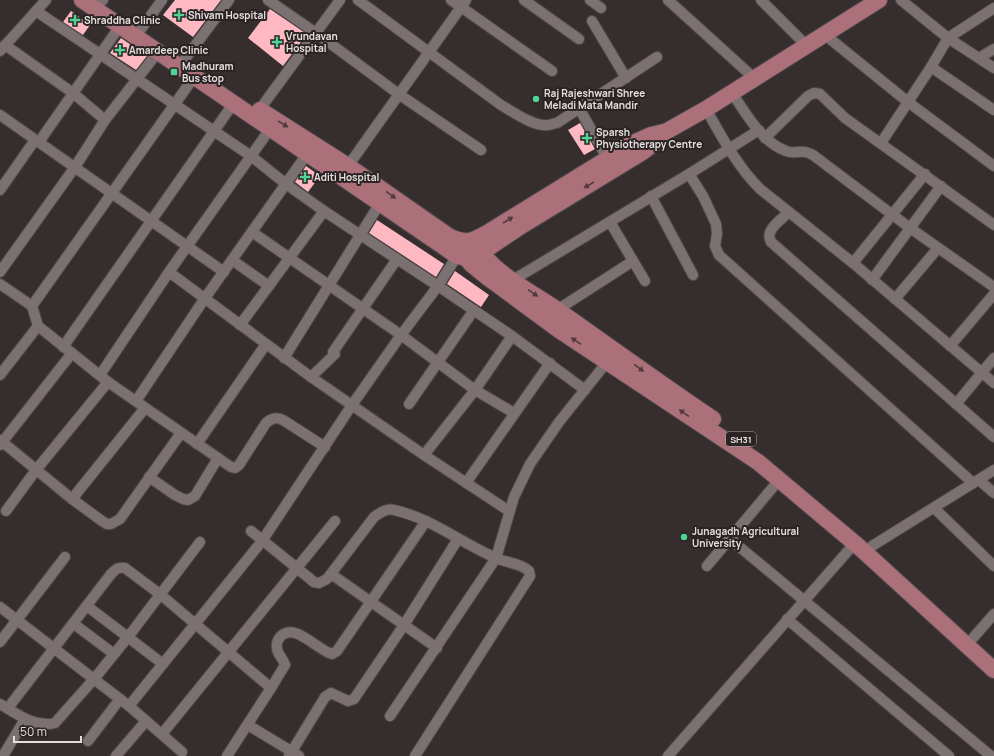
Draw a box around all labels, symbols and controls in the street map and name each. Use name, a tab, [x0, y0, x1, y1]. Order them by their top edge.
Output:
place label: Shivam Hospital	[188, 8, 266, 22]
marker: Shivam Hospital	[173, 9, 185, 21]
place label: Shraddha Clinic	[84, 13, 161, 27]
marker: Shraddha Clinic	[69, 14, 81, 26]
place label: Vrundavan Hospital	[286, 29, 338, 55]
marker: Vrundavan Hospital	[271, 36, 283, 48]
place label: Amardeep Clinic	[129, 43, 209, 57]
marker: Amardeep Clinic	[114, 44, 126, 56]
place label: Madhuram Bus stop	[182, 59, 234, 85]
marker: Madhuram Bus stop	[169, 67, 179, 77]
place label: Raj Rajeshwari Shree Meladi Mata Mandir	[544, 86, 645, 112]
marker: Raj Rajeshwari Shree Meladi Mata Mandir	[531, 94, 541, 104]
one-way arrow	[277, 120, 289, 127]
place label: Sparsh Physiotherapy Centre	[596, 125, 702, 151]
marker: Sparsh Physiotherapy Centre	[581, 132, 593, 144]
place label: Aditi Hospital	[314, 170, 379, 184]
marker: Aditi Hospital	[299, 171, 311, 183]
one-way arrow	[583, 181, 595, 188]
one-way arrow	[386, 191, 397, 199]
one-way arrow	[503, 216, 513, 224]
one-way arrow	[528, 289, 538, 297]
one-way arrow	[570, 338, 582, 345]
one-way arrow	[634, 364, 645, 372]
one-way arrow	[678, 410, 690, 417]
road number: SH31	[726, 432, 756, 446]
place label: Junagadh Agricultural University	[692, 524, 799, 550]
marker: Junagadh Agricultural University	[679, 532, 689, 542]
scale bar	[14, 718, 81, 744]
text: 50 m	[20, 723, 47, 740]

